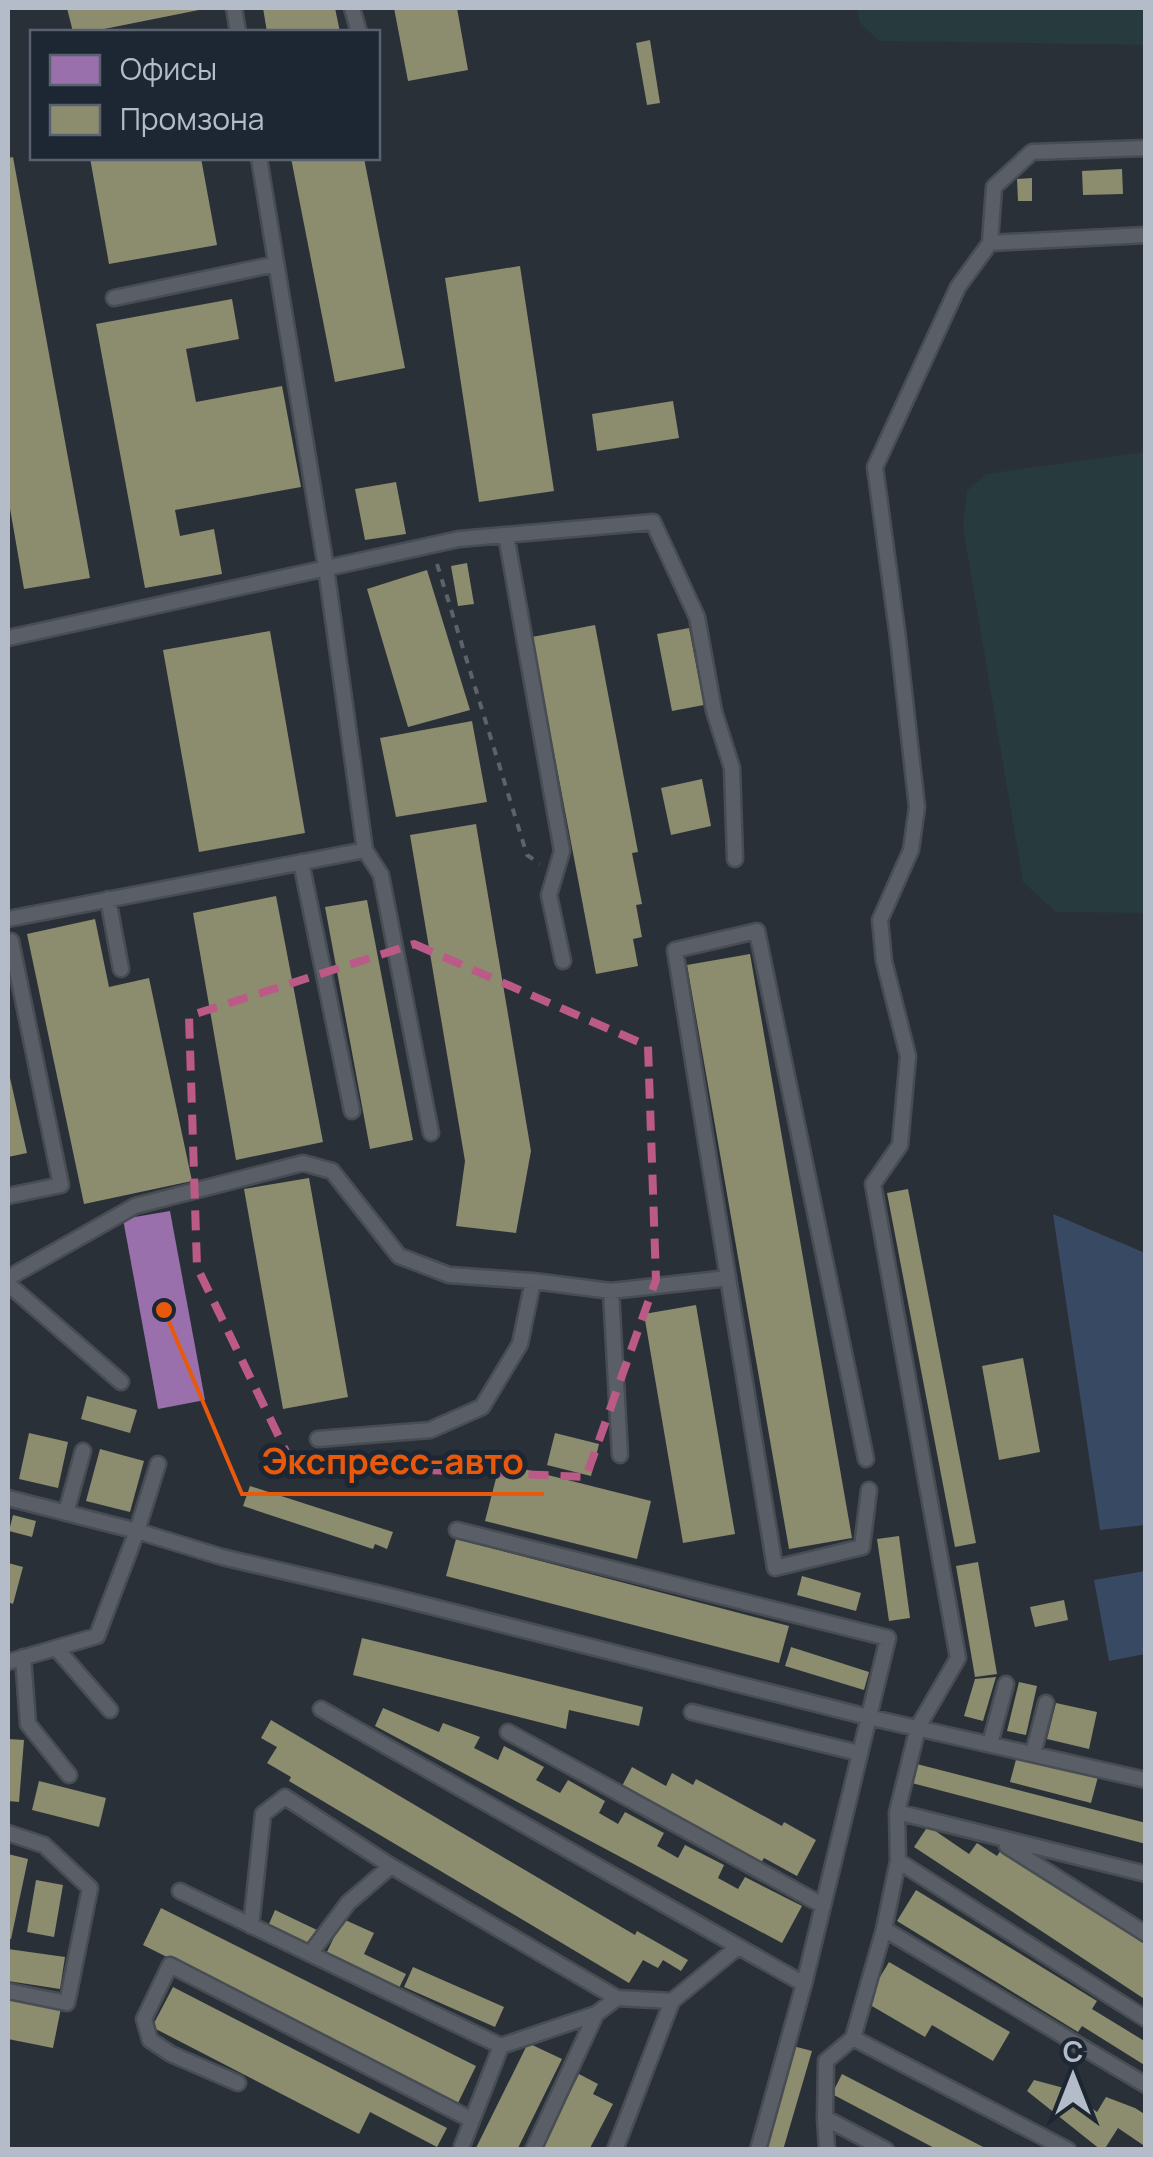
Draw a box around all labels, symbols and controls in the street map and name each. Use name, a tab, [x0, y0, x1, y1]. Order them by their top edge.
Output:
legend	[30, 30, 380, 160]
text: Офисы	[120, 48, 217, 89]
text: Промзона	[120, 98, 264, 139]
callout: Экспресс-авто	[242, 1429, 544, 1494]
text: Экспресс-авто	[262, 1437, 524, 1485]
north arrow	[1023, 2027, 1123, 2127]
text: С	[1063, 2032, 1083, 2070]

